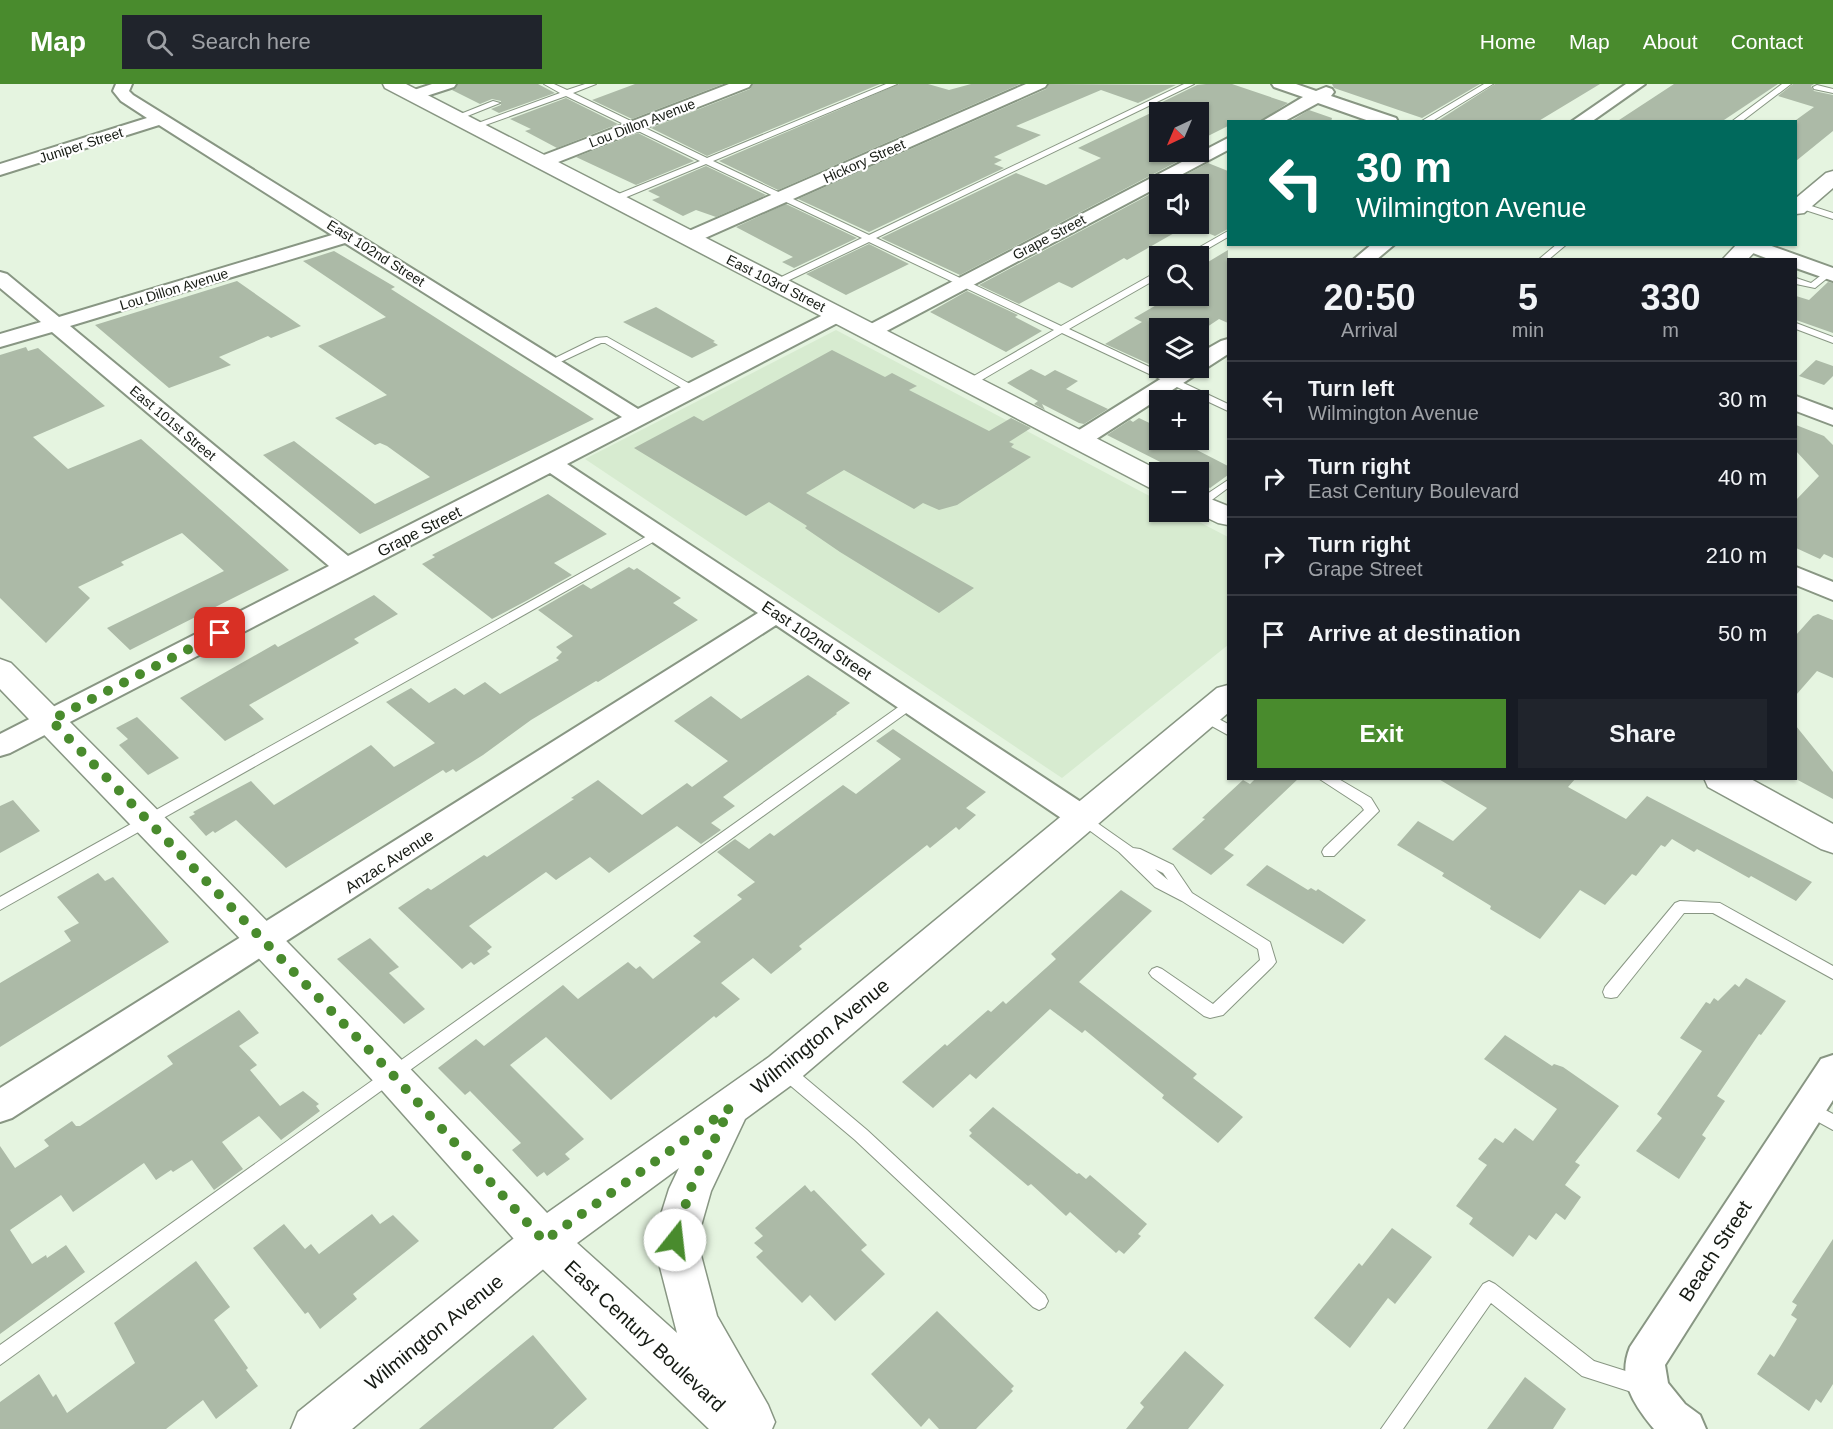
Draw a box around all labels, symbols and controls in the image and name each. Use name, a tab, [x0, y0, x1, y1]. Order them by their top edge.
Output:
search box	[122, 15, 542, 69]
text: Map	[30, 26, 86, 57]
icon: search	[143, 26, 176, 59]
text: Search here	[191, 29, 311, 54]
text: Home	[1480, 30, 1536, 53]
text: Map	[1569, 30, 1610, 53]
text: About	[1643, 30, 1698, 53]
text: Contact	[1731, 30, 1803, 53]
street label: Lou Dillon Avenue	[587, 95, 698, 151]
north arrow	[1149, 102, 1209, 162]
map controls	[1149, 102, 1209, 522]
street label: Juniper Street	[37, 124, 125, 166]
street label: Hickory Street	[821, 136, 908, 186]
icon: left	[1257, 144, 1335, 222]
text: 30 m	[1356, 144, 1452, 191]
button: sound	[1149, 174, 1209, 234]
text: Wilmington Avenue	[1356, 193, 1587, 223]
street label: Grape Street	[1010, 211, 1088, 263]
street label: East 102nd Street	[324, 217, 428, 290]
button: search	[1149, 246, 1209, 306]
street label: East 103rd Street	[724, 251, 828, 315]
street label: Lou Dillon Avenue	[118, 265, 230, 313]
text: 20:50	[1323, 277, 1415, 318]
text: 5	[1518, 277, 1538, 318]
text: 330	[1640, 277, 1701, 318]
button: layers	[1149, 318, 1209, 378]
text: Arrival	[1341, 319, 1398, 341]
text: min	[1512, 319, 1544, 341]
text: m	[1662, 319, 1679, 341]
text: Turn left	[1308, 376, 1394, 401]
street label: East 101st Street	[127, 382, 219, 464]
icon: left	[1257, 384, 1290, 417]
text: 30 m	[1718, 387, 1767, 412]
button: +	[1149, 390, 1209, 450]
text: Wilmington Avenue	[1308, 402, 1479, 424]
text: Turn right	[1308, 454, 1410, 479]
button: −	[1149, 462, 1209, 522]
icon: right	[1257, 462, 1290, 495]
text: 40 m	[1718, 465, 1767, 490]
text: East Century Boulevard	[1308, 480, 1519, 502]
street label: Grape Street	[375, 503, 464, 560]
text: Turn right	[1308, 532, 1410, 557]
icon: right	[1257, 540, 1290, 573]
text: 210 m	[1706, 543, 1767, 568]
text: Grape Street	[1308, 558, 1423, 580]
street label: East 102nd Street	[759, 598, 875, 684]
pin	[194, 607, 245, 658]
icon: arrive	[203, 616, 236, 649]
icon: arrive	[1257, 618, 1290, 651]
text: Arrive at destination	[1308, 621, 1521, 646]
text: 50 m	[1718, 621, 1767, 646]
button: Exit	[1257, 699, 1506, 768]
button: Share	[1518, 699, 1767, 768]
street label: Anzac Avenue	[342, 826, 437, 896]
street label: Wilmington Avenue	[747, 974, 893, 1098]
street label: Beach Street	[1674, 1196, 1756, 1305]
position arrow	[643, 1208, 707, 1272]
street label: East Century Boulevard	[560, 1256, 730, 1416]
street label: Wilmington Avenue	[361, 1270, 507, 1394]

